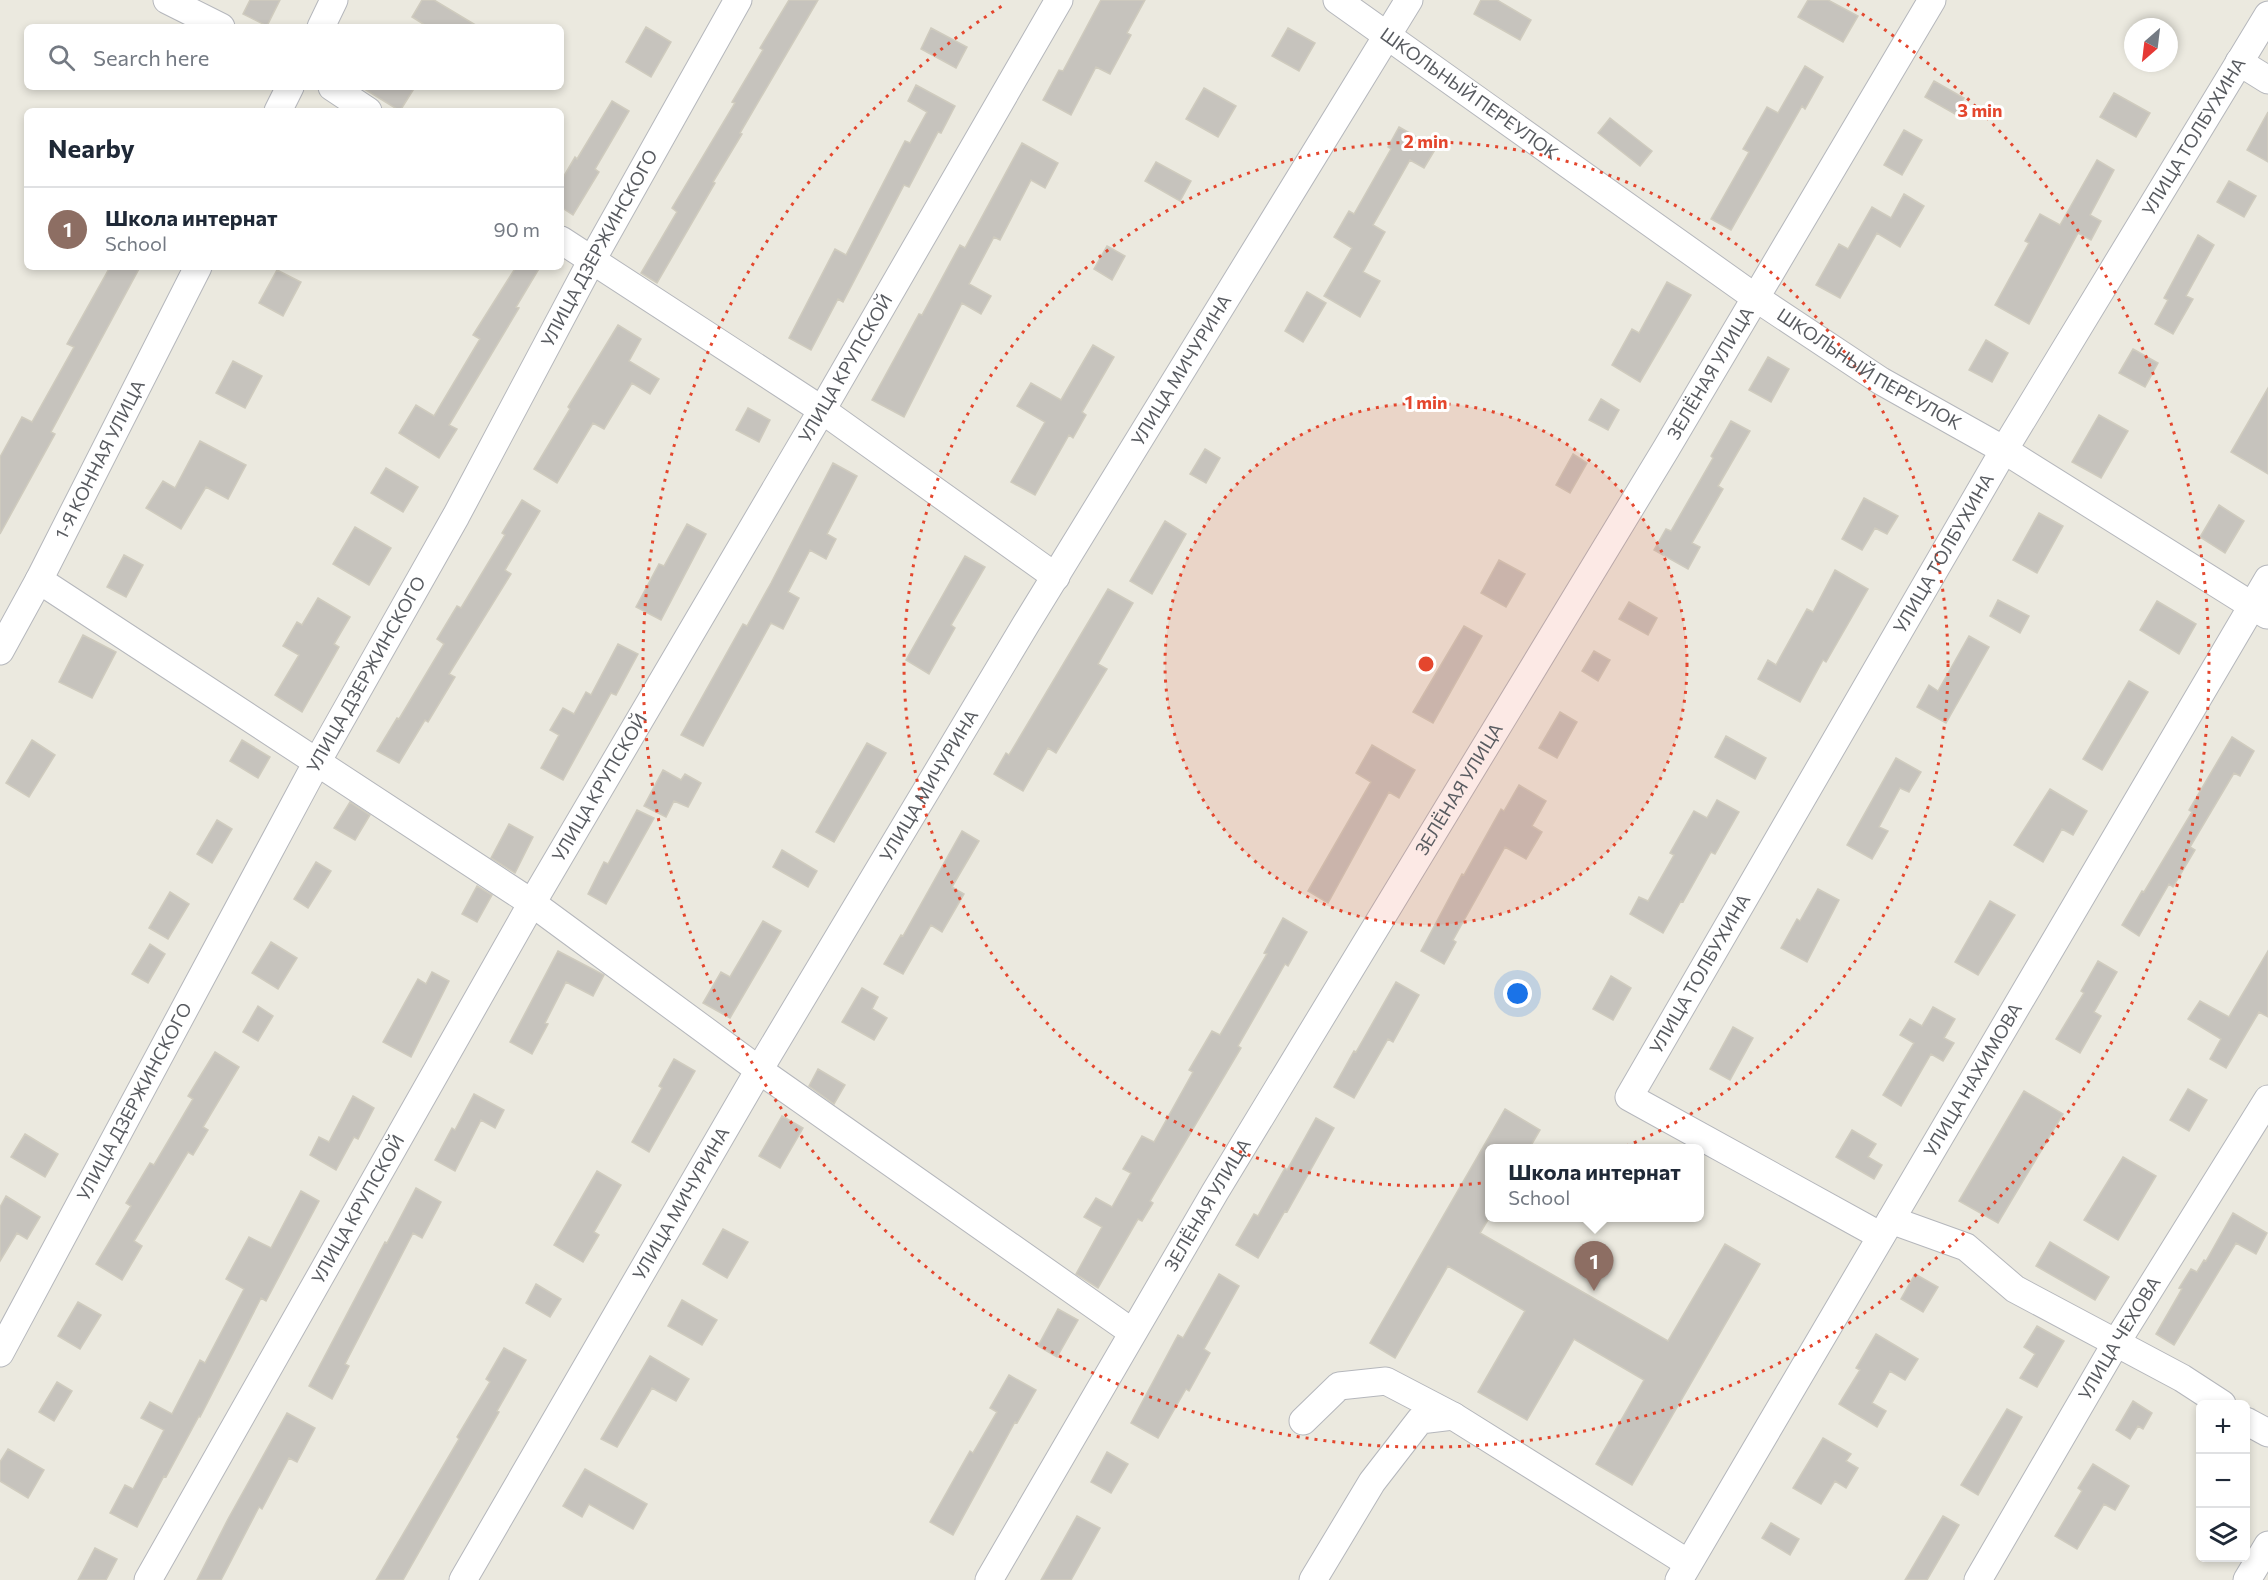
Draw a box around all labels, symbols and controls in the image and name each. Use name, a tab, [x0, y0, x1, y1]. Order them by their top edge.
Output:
north arrow	[2124, 18, 2178, 72]
street label: ШКОЛЬНЫЙ ПЕРЕУЛОК	[1376, 22, 1563, 164]
search box	[24, 24, 564, 90]
icon: search	[45, 41, 78, 74]
text: Search here	[93, 44, 209, 71]
street label: УЛИЦА ТОЛБУХИНА	[2137, 53, 2250, 219]
text: 3 min	[1957, 99, 2003, 121]
text: 2 min	[1404, 130, 1448, 152]
text: Nearby	[48, 132, 135, 163]
street label: УЛИЦА ДЗЕРЖИНСКОГО	[536, 145, 662, 350]
text: Школа интернат	[105, 204, 278, 231]
text: 1	[63, 217, 72, 241]
text: 90 m	[494, 217, 540, 241]
text: School	[105, 231, 167, 255]
street label: УЛИЦА КРУПСКОЙ	[793, 290, 897, 446]
street label: УЛИЦА МИЧУРИНА	[1126, 290, 1235, 449]
street label: ЗЕЛЁНАЯ УЛИЦА	[1662, 303, 1758, 443]
street label: ШКОЛЬНЫЙ ПЕРЕУЛОК	[1773, 303, 1966, 434]
street label: 1-Я КОННАЯ УЛИЦА	[50, 376, 149, 543]
text: 1 min	[1405, 391, 1447, 413]
street label: УЛИЦА ТОЛБУХИНА	[1888, 469, 1998, 637]
street label: УЛИЦА ДЗЕРЖИНСКОГО	[301, 572, 430, 776]
centre of rings	[1416, 654, 1436, 674]
street label: УЛИЦА МИЧУРИНА	[874, 705, 982, 865]
street label: УЛИЦА КРУПСКОЙ	[547, 709, 651, 865]
street label: ЗЕЛЁНАЯ УЛИЦА	[1410, 719, 1507, 859]
street label: УЛИЦА ТОЛБУХИНА	[1645, 890, 1754, 1057]
your location	[1503, 979, 1532, 1008]
street label: УЛИЦА ДЗЕРЖИНСКОГО	[72, 998, 196, 1204]
street label: УЛИЦА НАХИМОВА	[1919, 999, 2026, 1160]
street label: УЛИЦА МИЧУРИНА	[627, 1123, 733, 1284]
street label: УЛИЦА КРУПСКОЙ	[306, 1130, 408, 1287]
street label: ЗЕЛЁНАЯ УЛИЦА	[1159, 1134, 1255, 1275]
popup	[1485, 1144, 1704, 1222]
text: Школа интернат	[1508, 1158, 1681, 1185]
text: School	[1508, 1185, 1570, 1209]
pin: 1	[1574, 1242, 1614, 1291]
street label: УЛИЦА ЧЕХОВА	[2073, 1272, 2165, 1404]
map controls	[2196, 1400, 2250, 1562]
button: +	[2196, 1400, 2250, 1454]
button: −	[2196, 1454, 2250, 1508]
button: layers	[2196, 1508, 2250, 1562]

